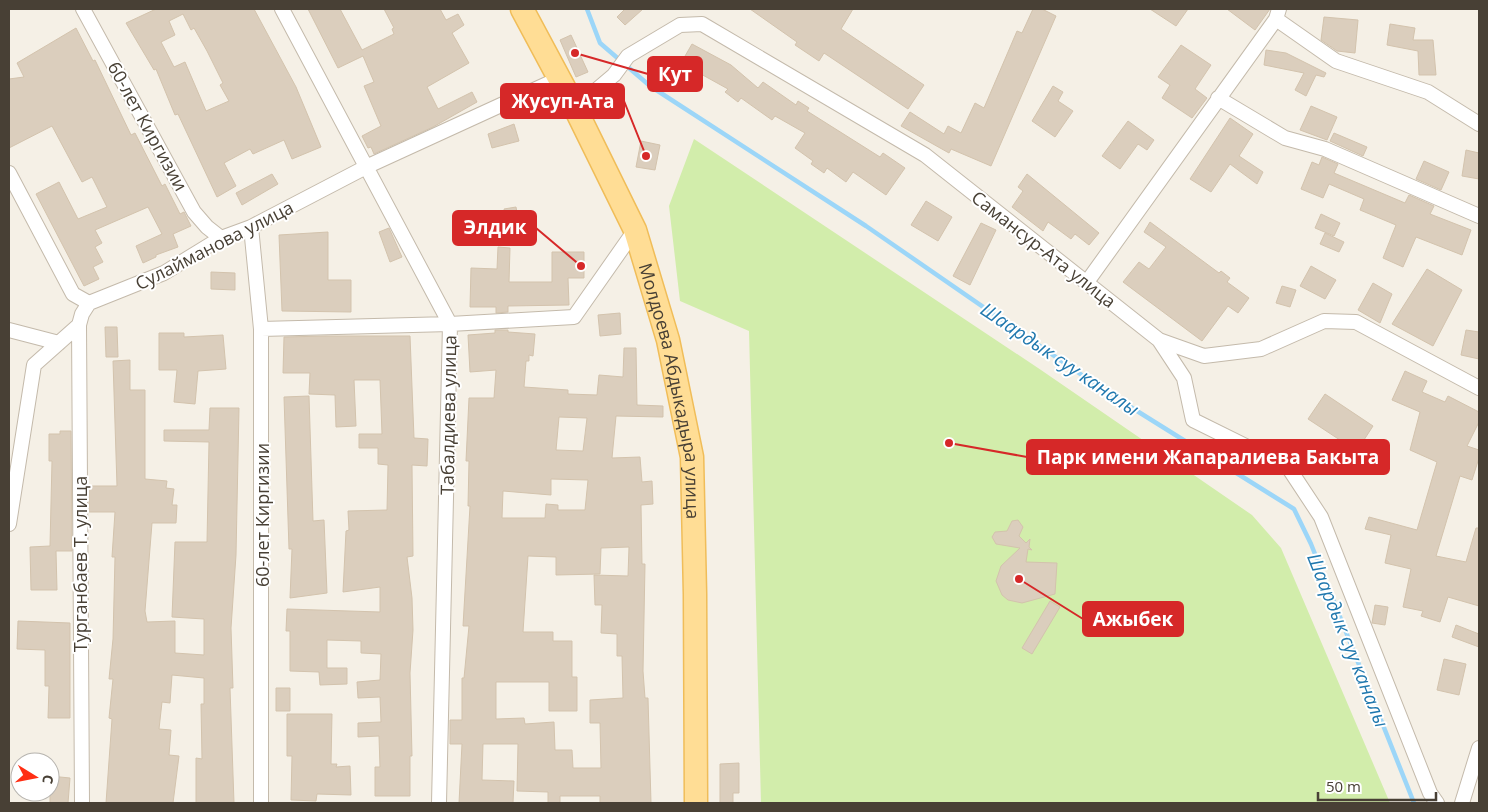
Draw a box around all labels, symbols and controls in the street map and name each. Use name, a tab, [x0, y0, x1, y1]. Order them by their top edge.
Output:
street label: 60-лет Киргизии	[103, 57, 193, 195]
callout: Кут	[648, 57, 702, 91]
text: Кут	[658, 61, 693, 87]
callout: Жусуп-Ата	[501, 84, 624, 118]
text: Жусуп-Ата	[512, 88, 614, 114]
street label: Самансур-Ата улица	[967, 185, 1121, 313]
street label: Сулайманова улица	[131, 195, 297, 295]
callout: Элдик	[453, 211, 536, 245]
text: Элдик	[464, 214, 527, 240]
street label: Молдоева Абдыкадыра улица	[634, 260, 705, 519]
water label: Шаардык суу каналы	[976, 296, 1145, 422]
street label: Табалдиева улица	[435, 335, 461, 495]
callout: Парк имени Жапаралиева Бакыта	[1027, 440, 1389, 474]
street label: 60-лет Киргизии	[250, 443, 274, 587]
text: Парк имени Жапаралиева Бакыта	[1037, 444, 1379, 470]
street label: Турганбаев Т. улица	[68, 476, 92, 652]
water label: Шаардык суу каналы	[1301, 549, 1395, 731]
callout: Ажыбек	[1083, 602, 1183, 636]
text: Ажыбек	[1093, 606, 1174, 632]
north arrow	[10, 752, 60, 802]
scale bar	[1318, 770, 1436, 802]
text: С	[38, 773, 58, 785]
text: 50 m	[1326, 776, 1361, 796]

